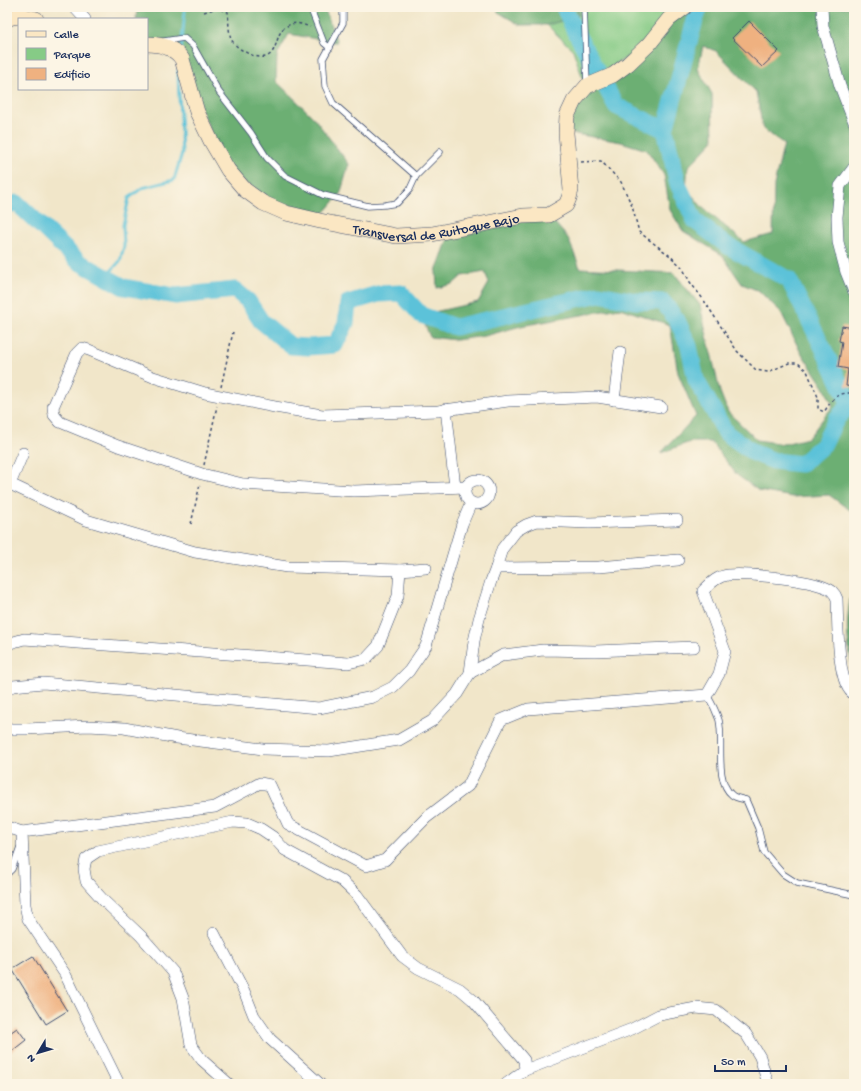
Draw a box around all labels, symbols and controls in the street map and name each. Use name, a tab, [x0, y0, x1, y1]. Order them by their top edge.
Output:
legend	[18, 18, 148, 90]
text: Calle	[54, 29, 79, 43]
text: Parque	[53, 49, 91, 63]
text: Edificio	[54, 69, 90, 83]
street label: Transversal de Ruitoque Bajo	[350, 211, 521, 247]
north arrow	[18, 1033, 58, 1073]
scale bar	[715, 1047, 786, 1073]
text: N	[25, 1051, 39, 1064]
text: 50 m	[721, 1056, 746, 1070]

